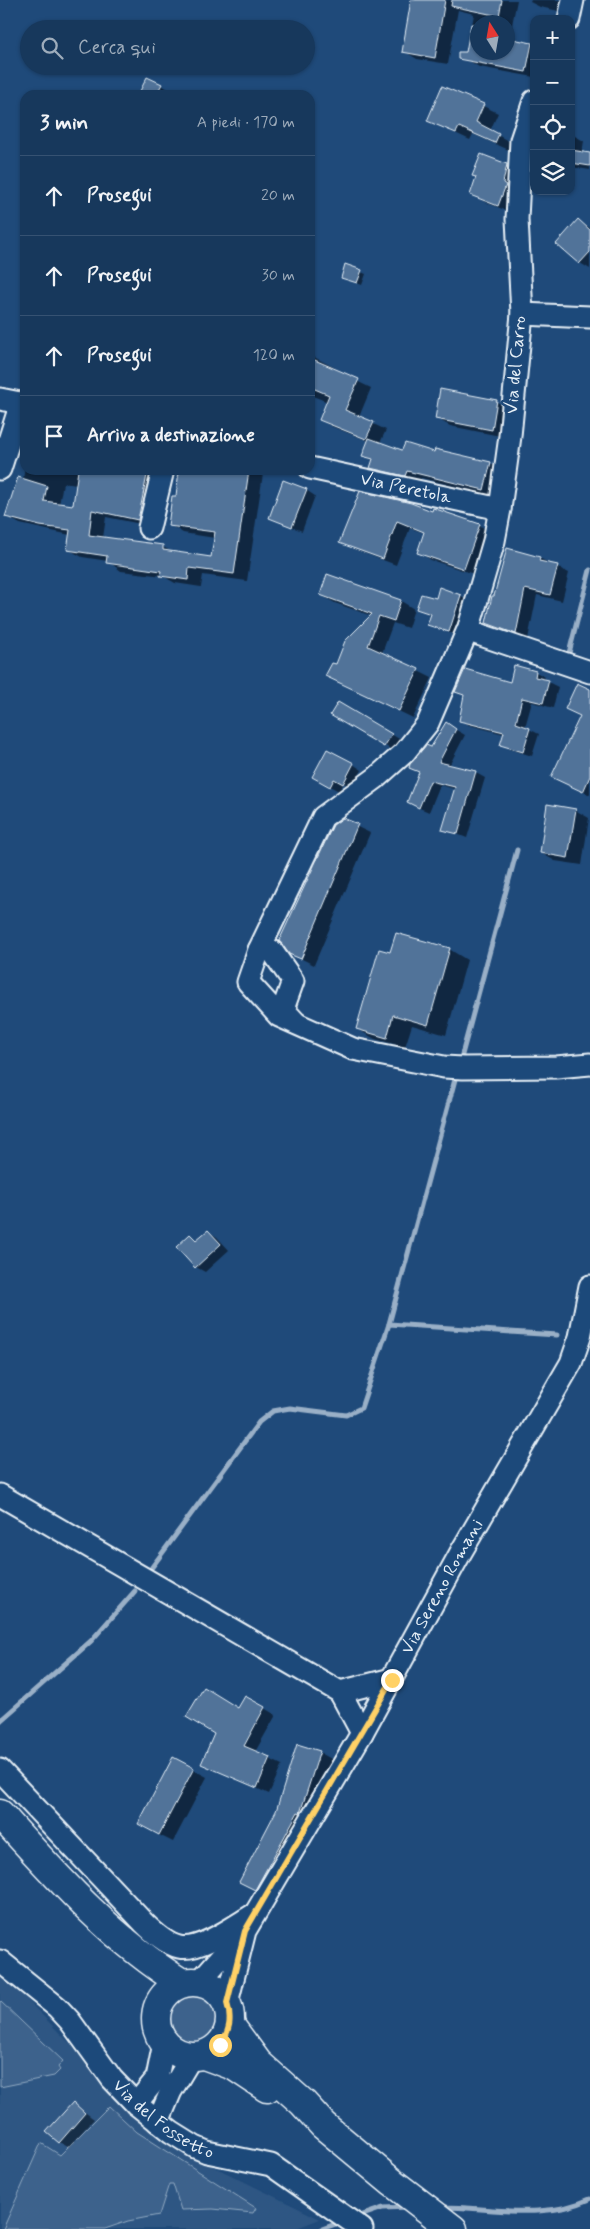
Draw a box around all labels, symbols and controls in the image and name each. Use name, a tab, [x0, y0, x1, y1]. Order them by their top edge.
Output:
north arrow	[470, 15, 515, 60]
map controls	[530, 15, 575, 195]
button: +	[530, 15, 575, 60]
search box	[20, 20, 315, 75]
icon: search	[38, 34, 66, 62]
text: Cerca qui	[78, 35, 156, 60]
button: −	[530, 60, 575, 105]
button: locate	[530, 105, 575, 150]
text: 3 min	[40, 109, 88, 137]
text: A piedi · 170 m	[197, 112, 295, 133]
button: layers	[530, 150, 575, 195]
icon: ahead	[40, 182, 68, 210]
text: Prosegui	[87, 183, 152, 208]
text: 20 m	[261, 185, 295, 206]
icon: ahead	[40, 262, 68, 290]
text: Prosegui	[87, 263, 152, 288]
text: 30 m	[262, 265, 295, 286]
street label: Via del Carro	[500, 315, 532, 415]
icon: ahead	[40, 342, 68, 370]
text: Prosegui	[87, 343, 152, 368]
text: 120 m	[253, 345, 295, 366]
icon: arrive	[40, 422, 68, 450]
text: Arrivo a destinazione	[87, 423, 255, 448]
street label: Via Peretola	[358, 467, 454, 510]
street label: Via Sereno Romani	[395, 1515, 490, 1659]
route end	[381, 1669, 404, 1692]
route start	[209, 2034, 232, 2057]
street label: Via del Fossetto	[107, 2074, 216, 2165]

